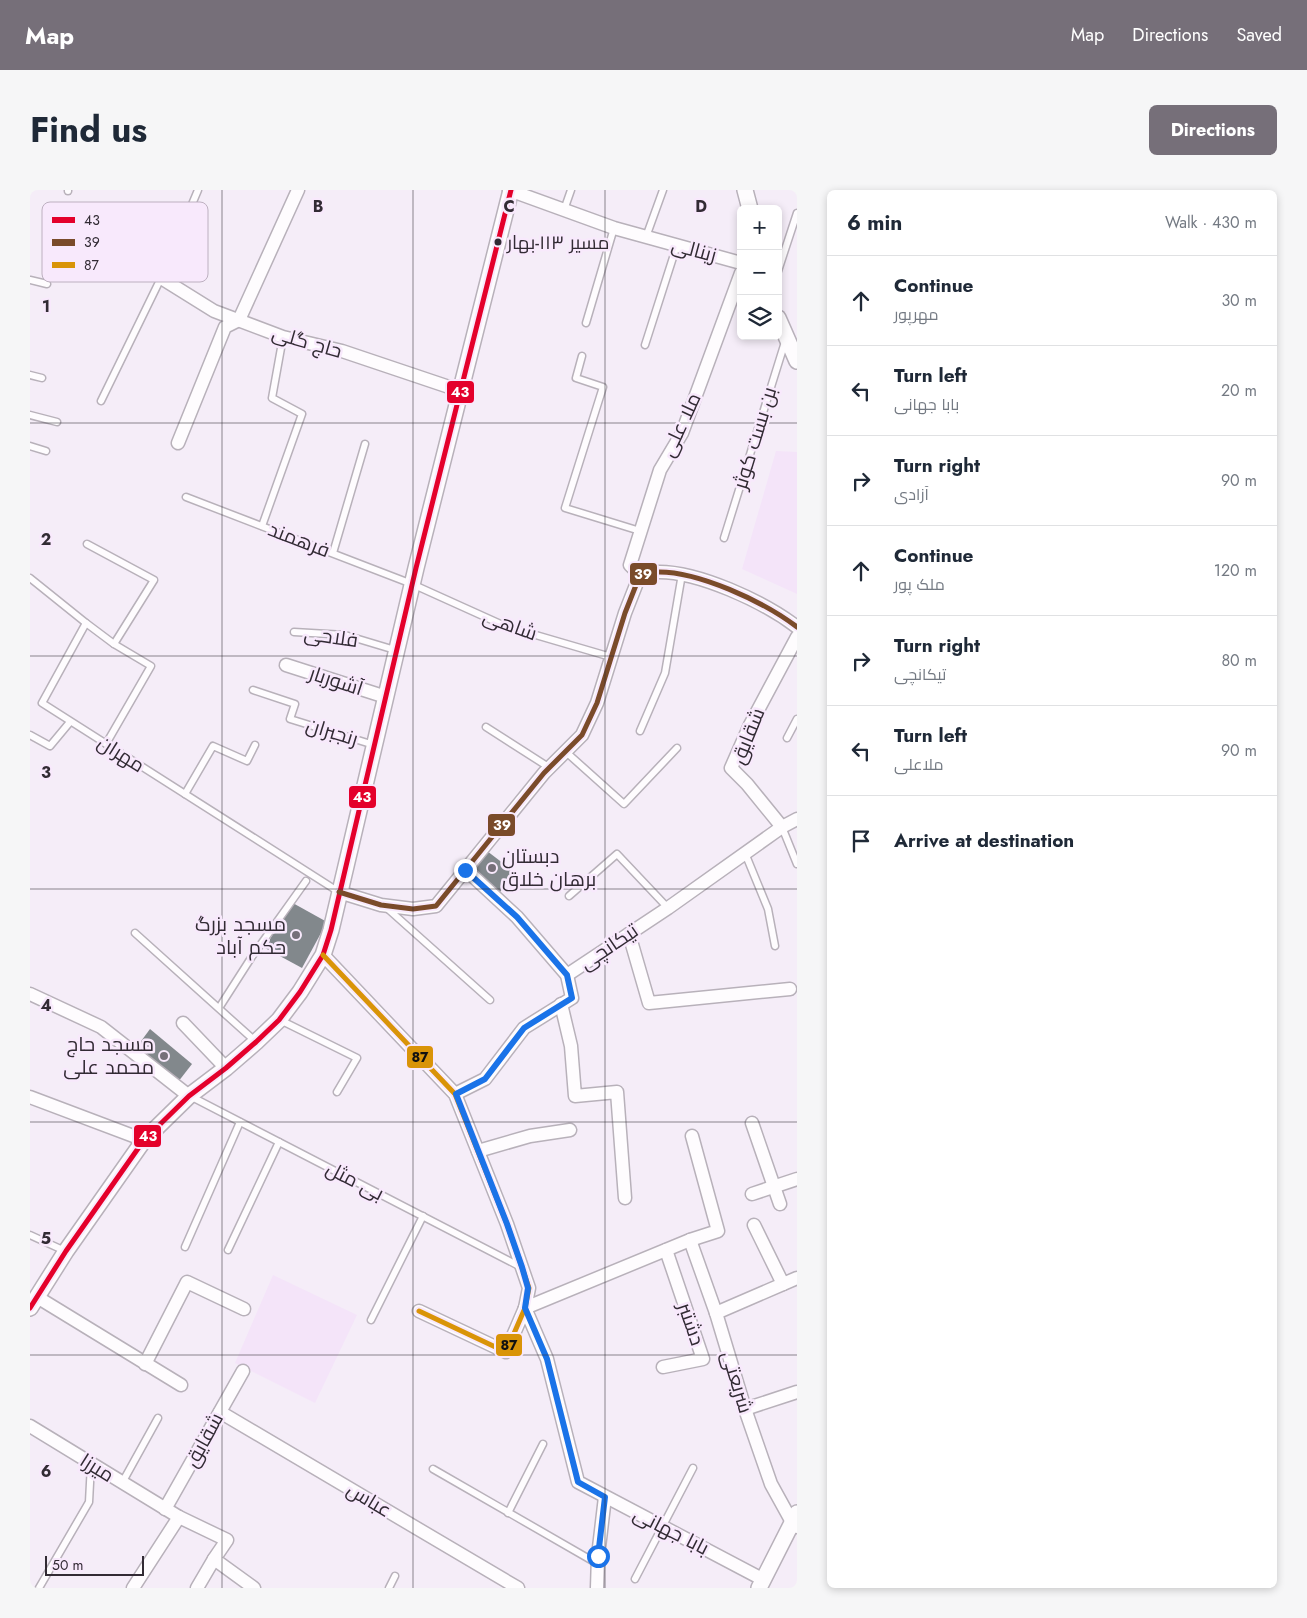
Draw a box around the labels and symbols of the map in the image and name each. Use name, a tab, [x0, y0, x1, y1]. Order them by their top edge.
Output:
text: B	[313, 195, 323, 218]
text: C	[503, 195, 515, 218]
text: D	[695, 195, 707, 218]
legend	[42, 202, 208, 282]
text: 43	[84, 210, 100, 230]
place label: مسیر ۱۱۳-بهار	[506, 229, 609, 256]
street label: زینالی	[668, 230, 720, 270]
text: 39	[84, 232, 100, 252]
marker: مسیر ۱۱۳-بهار	[493, 237, 503, 247]
text: 87	[84, 255, 99, 275]
text: 1	[42, 295, 50, 318]
street label: حاج گلی	[268, 318, 346, 366]
line badge: 43	[446, 380, 475, 404]
text: 43	[451, 382, 470, 402]
street label: بن بست کوثر	[725, 383, 784, 494]
street label: ملا علی	[654, 388, 708, 462]
street label: فرهمند	[264, 515, 334, 565]
text: 2	[41, 528, 51, 551]
line badge: 39	[629, 562, 658, 586]
text: 39	[634, 564, 652, 584]
street label: شاهی	[479, 602, 541, 648]
street label: فلاحی	[302, 619, 360, 655]
street label: آشوربار	[304, 658, 367, 704]
street label: شقایق	[724, 703, 772, 769]
street label: رنجبران	[302, 710, 362, 754]
street label: مهران	[92, 728, 150, 780]
text: 3	[41, 761, 51, 784]
line badge: 43	[348, 785, 377, 809]
text: 43	[353, 787, 372, 807]
line badge: 39	[487, 813, 516, 837]
text: 39	[493, 815, 511, 835]
place label: دبستان برهان خلاق	[502, 842, 596, 894]
route end	[454, 859, 477, 882]
marker: دبستان برهان خلاق	[486, 862, 498, 874]
place label: مسجد بزرگ حکم آباد	[195, 910, 286, 962]
street label: تیکانچی	[574, 916, 645, 977]
marker: مسجد بزرگ حکم آباد	[290, 929, 302, 941]
text: 4	[40, 994, 52, 1017]
place label: مسجد حاج محمد علی	[63, 1030, 154, 1082]
line badge: 87	[406, 1045, 434, 1069]
text: 87	[411, 1047, 429, 1067]
marker: مسجد حاج محمد علی	[158, 1050, 170, 1062]
line badge: 43	[133, 1124, 162, 1148]
text: 43	[139, 1126, 158, 1146]
street label: بی مثل	[321, 1154, 389, 1208]
text: 5	[41, 1227, 51, 1250]
street label: دشتبر	[670, 1298, 712, 1350]
line badge: 87	[495, 1333, 523, 1357]
text: 87	[500, 1335, 518, 1355]
street label: شریعتی	[714, 1347, 760, 1417]
street label: شقایق	[177, 1407, 231, 1473]
street label: میرزا	[74, 1446, 120, 1490]
text: 6	[41, 1460, 51, 1483]
street label: عباس	[341, 1475, 397, 1525]
street label: بابا جهانی	[628, 1500, 714, 1562]
route start	[587, 1545, 610, 1568]
scale bar	[45, 1553, 144, 1576]

